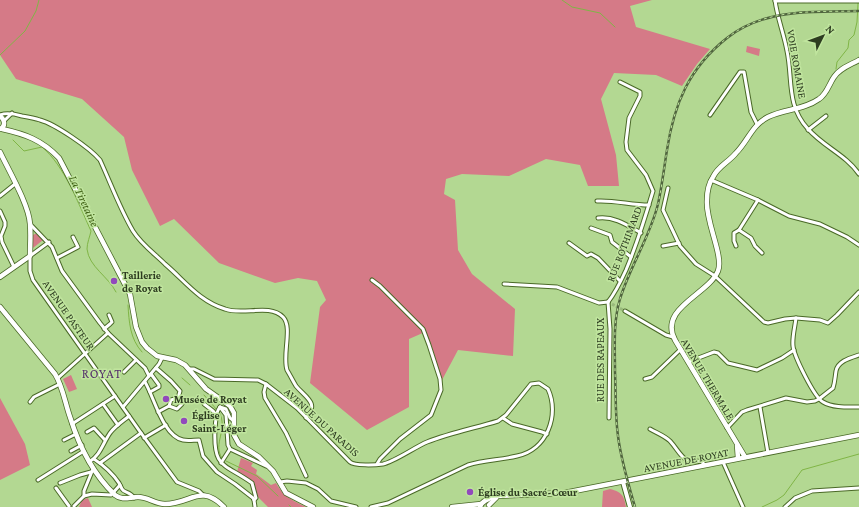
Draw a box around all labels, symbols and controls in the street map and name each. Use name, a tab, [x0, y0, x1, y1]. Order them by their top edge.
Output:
north arrow	[803, 16, 843, 56]
text: N	[823, 23, 838, 36]
street label: VOIE ROMAINE	[785, 28, 809, 100]
water label: La Tiretaine	[66, 173, 102, 229]
street label: RUE ROTHIMARD	[604, 205, 644, 283]
place label: Taillerie de Royat	[122, 269, 162, 294]
marker: Taillerie de Royat	[109, 276, 119, 286]
street label: AVENUE PASTEUR	[40, 278, 98, 353]
street label: RUE DES RAPEAUX	[594, 317, 606, 402]
street label: AVENUE THERMALE	[679, 336, 737, 422]
district label: ROYAT	[82, 366, 122, 381]
street label: AVENUE DU PARADIS	[282, 385, 362, 459]
place label: Musée de Royat	[174, 393, 247, 405]
marker: Musée de Royat	[161, 394, 171, 404]
place label: Église Saint-Léger	[192, 409, 247, 434]
marker: Église Saint-Léger	[179, 416, 189, 426]
street label: AVENUE DE ROYAT	[642, 446, 730, 474]
place label: Église du Sacré-Cœur	[478, 486, 578, 498]
marker: Église du Sacré-Cœur	[465, 487, 475, 497]

